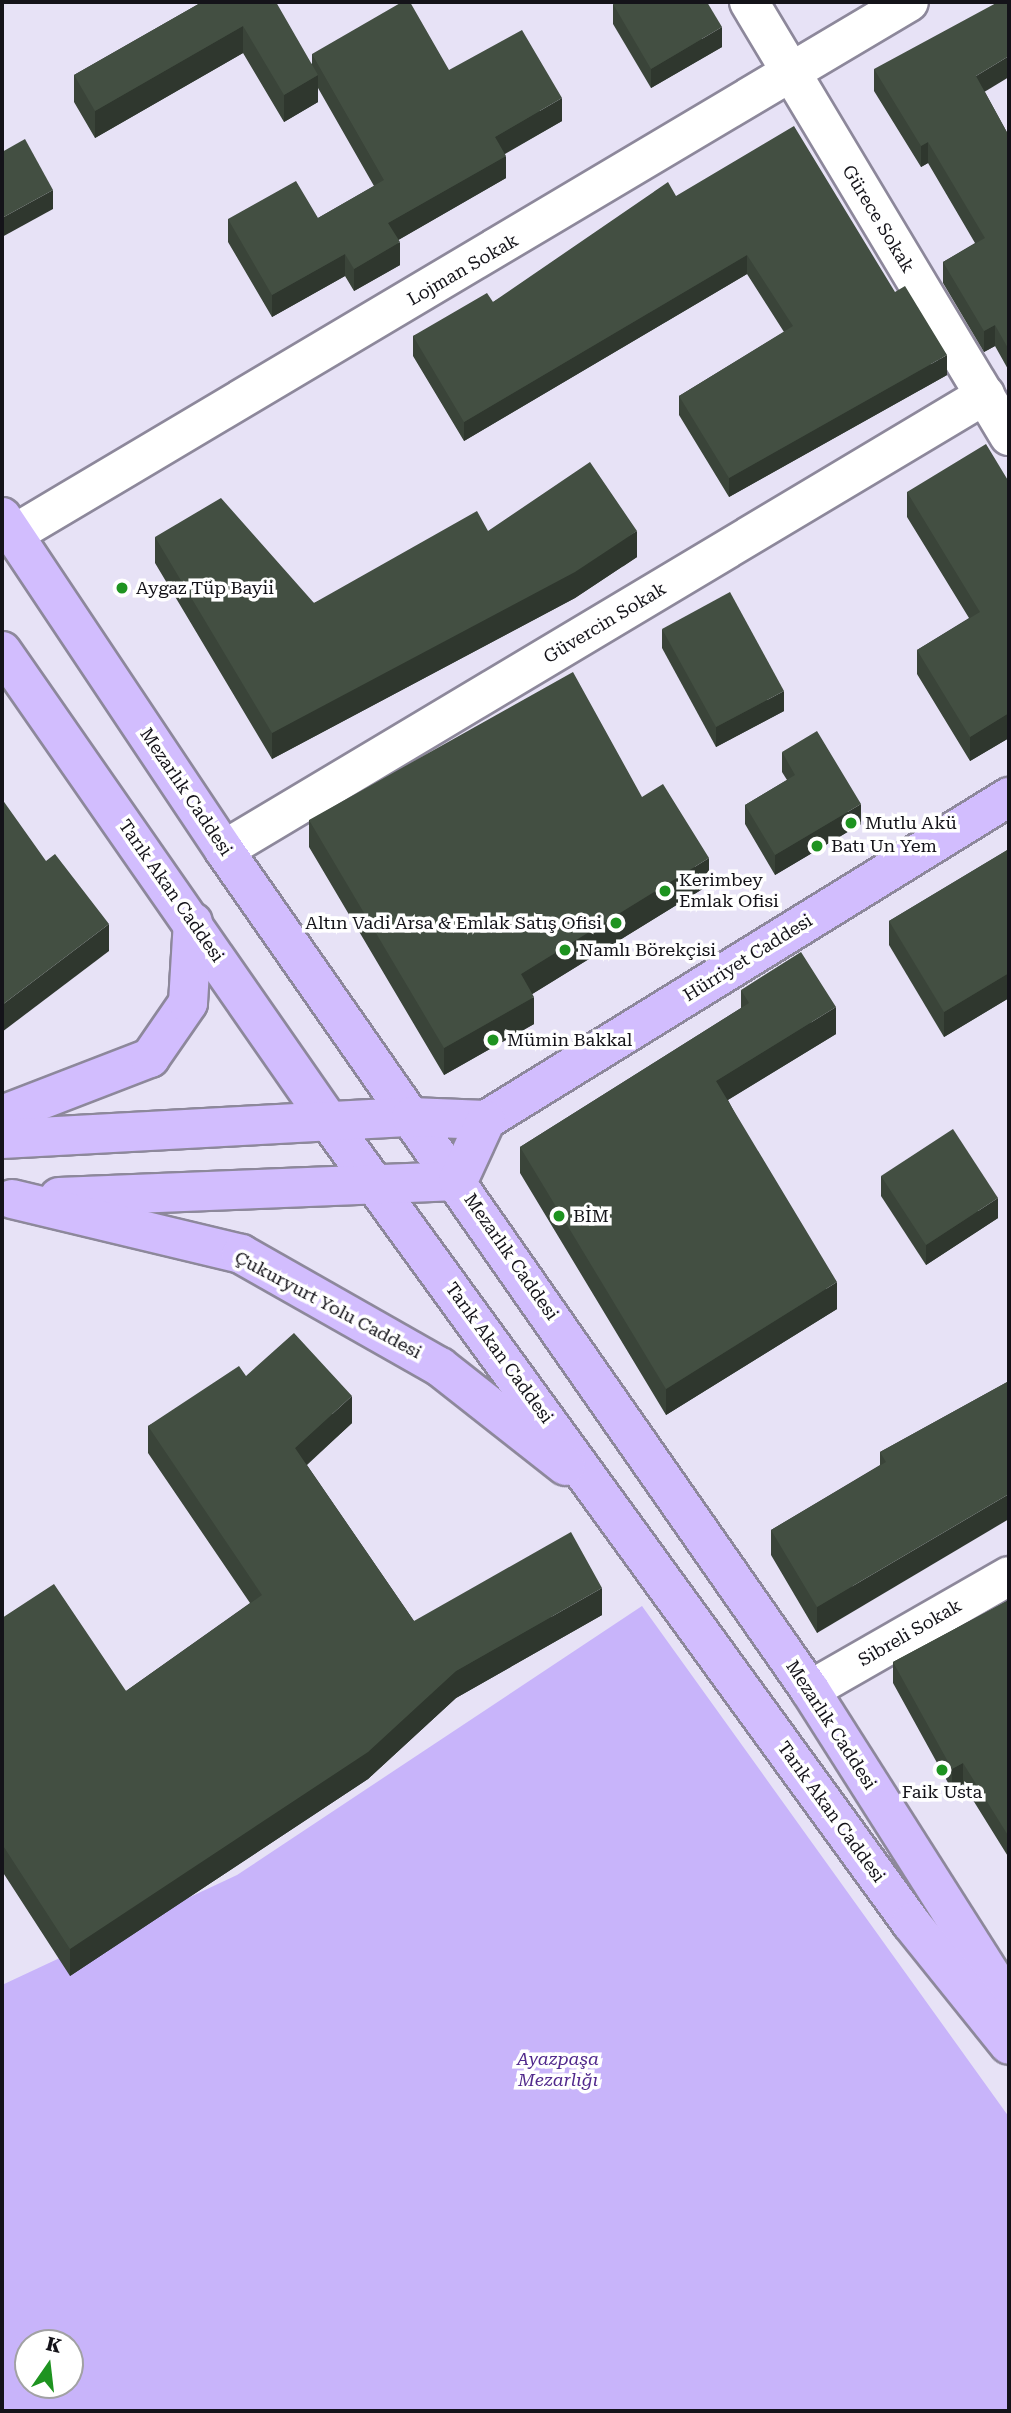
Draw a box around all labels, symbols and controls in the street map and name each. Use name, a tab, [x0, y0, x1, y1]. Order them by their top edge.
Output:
street label: Gürece Sokak	[837, 161, 919, 277]
street label: Lojman Sokak	[404, 230, 522, 310]
place label: Aygaz Tüp Bayii	[136, 577, 274, 599]
street label: Güvercin Sokak	[540, 578, 670, 668]
marker: Aygaz Tüp Bayii	[114, 580, 130, 596]
street label: Mezarlık Caddesi	[135, 724, 237, 860]
place label: Mutlu Akü	[865, 812, 957, 834]
marker: Mutlu Akü	[843, 815, 859, 831]
street label: Tarık Akan Caddesi	[114, 816, 228, 966]
place label: Batı Un Yem	[831, 835, 937, 857]
marker: Batı Un Yem	[809, 838, 825, 854]
place label: Kerimbey Emlak Ofisi	[679, 870, 779, 912]
marker: Kerimbey Emlak Ofisi	[657, 883, 673, 899]
street label: Hürriyet Caddesi	[680, 910, 816, 1006]
place label: Altın Vadi Arsa & Emlak Satış Ofisi	[305, 912, 602, 934]
marker: Altın Vadi Arsa & Emlak Satış Ofisi	[608, 915, 624, 931]
place label: Namlı Börekçisi	[579, 939, 716, 961]
marker: Namlı Börekçisi	[557, 942, 573, 958]
place label: Mümin Bakkal	[507, 1029, 632, 1051]
marker: Mümin Bakkal	[485, 1032, 501, 1048]
street label: Mezarlık Caddesi	[459, 1190, 563, 1324]
place label: BİM	[573, 1205, 609, 1227]
marker: BİM	[551, 1208, 567, 1224]
street label: Çukuryurt Yolu Caddesi	[231, 1247, 425, 1363]
street label: Tarık Akan Caddesi	[441, 1278, 557, 1428]
street label: Sibreli Sokak	[854, 1595, 966, 1671]
street label: Mezarlık Caddesi	[781, 1656, 881, 1794]
street label: Tarık Akan Caddesi	[773, 1737, 889, 1887]
marker: Faik Usta	[934, 1762, 950, 1778]
place label: Faik Usta	[902, 1781, 982, 1803]
park label: Ayazpaşa Mezarlığı	[517, 2049, 599, 2092]
north arrow	[14, 2329, 84, 2399]
text: K	[44, 2332, 64, 2358]

